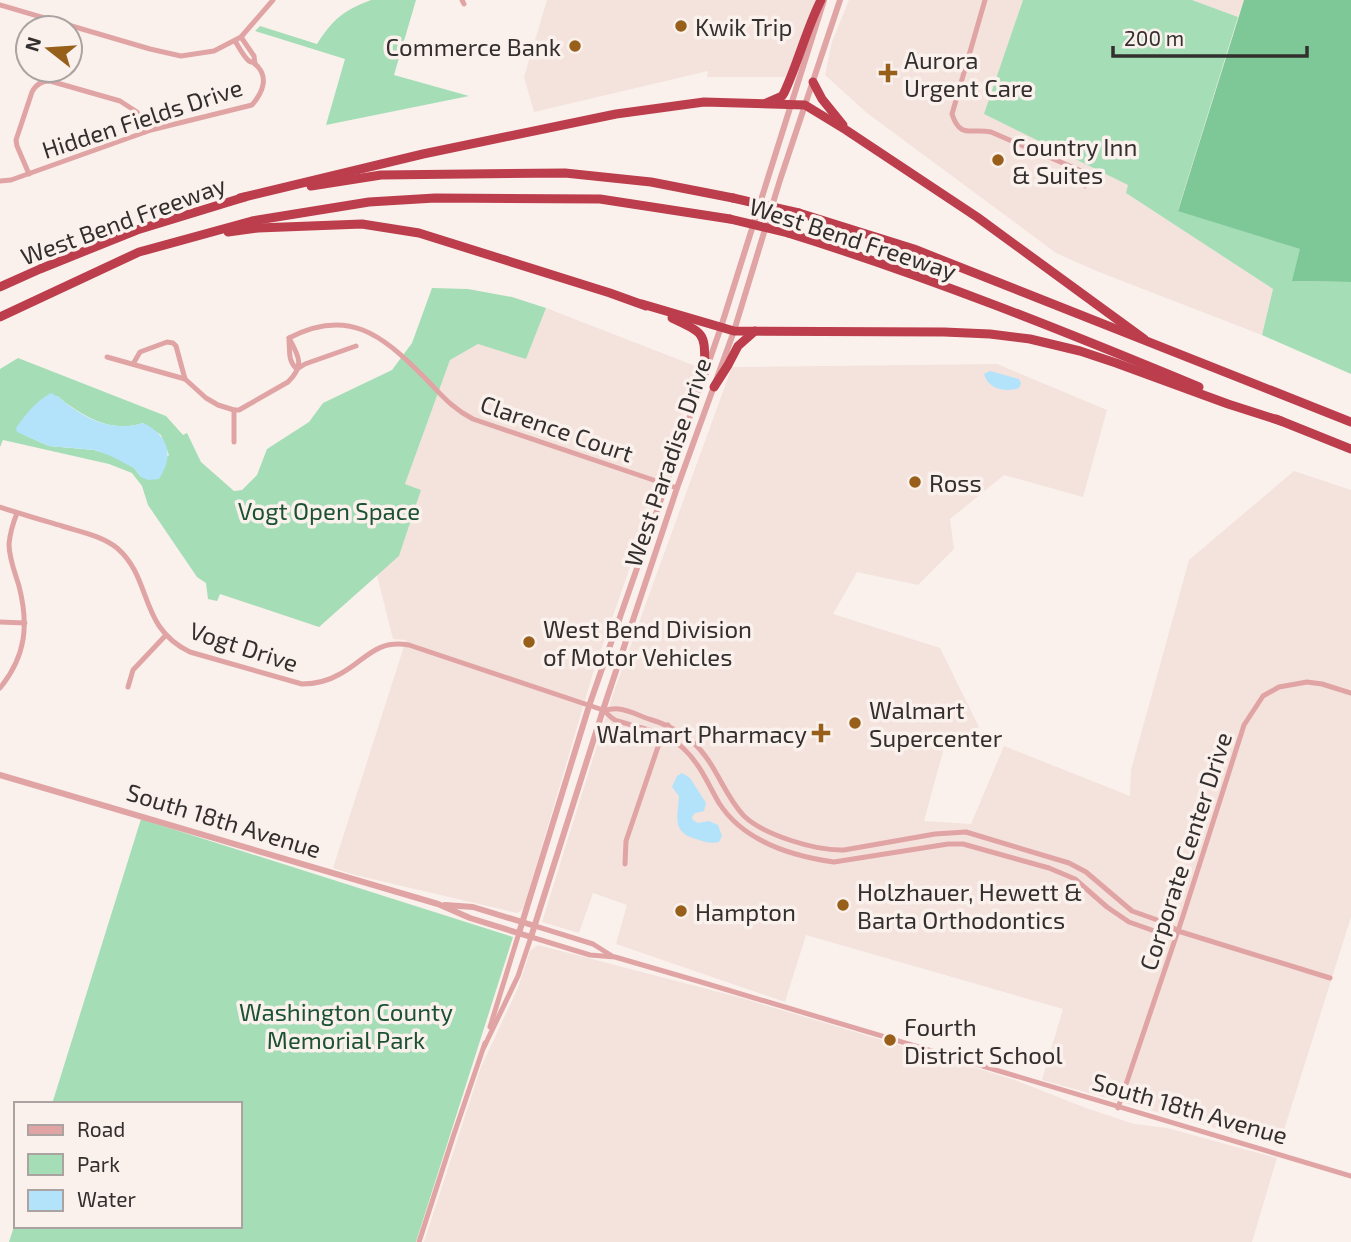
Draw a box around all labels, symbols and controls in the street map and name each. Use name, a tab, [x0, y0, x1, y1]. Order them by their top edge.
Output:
place label: Kwik Trip	[695, 12, 792, 41]
north arrow	[14, 14, 84, 84]
scale bar	[1113, 14, 1307, 58]
marker: Kwik Trip	[673, 18, 689, 34]
text: 200 m	[1124, 25, 1184, 50]
place label: Commerce Bank	[385, 32, 561, 61]
text: N	[19, 34, 45, 54]
marker: Commerce Bank	[567, 38, 583, 54]
place label: Aurora Urgent Care	[904, 45, 1033, 102]
marker: Aurora Urgent Care	[878, 63, 898, 83]
street label: Hidden Fields Drive	[38, 72, 246, 164]
place label: Country Inn & Suites	[1012, 132, 1137, 189]
marker: Country Inn & Suites	[990, 152, 1006, 168]
street label: West Bend Freeway	[17, 169, 230, 271]
street label: West Bend Freeway	[746, 191, 960, 285]
street label: West Paradise Drive	[618, 354, 716, 570]
street label: Clarence Court	[477, 388, 637, 468]
place label: Ross	[929, 468, 982, 497]
marker: Ross	[907, 474, 923, 490]
park label: Vogt Open Space	[238, 496, 420, 525]
place label: West Bend Division of Motor Vehicles	[543, 614, 752, 671]
street label: Vogt Drive	[186, 615, 302, 677]
marker: West Bend Division of Motor Vehicles	[521, 634, 537, 650]
place label: Walmart Supercenter	[869, 695, 1003, 752]
marker: Walmart Supercenter	[847, 715, 863, 731]
place label: Walmart Pharmacy	[596, 719, 807, 748]
marker: Walmart Pharmacy	[813, 725, 829, 741]
street label: Corporate Center Drive	[1133, 728, 1237, 974]
street label: South 18th Avenue	[123, 777, 325, 863]
place label: Holzhauer, Hewett & Barta Orthodontics	[857, 877, 1083, 934]
place label: Hampton	[695, 897, 796, 926]
marker: Holzhauer, Hewett & Barta Orthodontics	[835, 897, 851, 913]
marker: Hampton	[673, 903, 689, 919]
park label: Washington County Memorial Park	[239, 997, 453, 1054]
place label: Fourth District School	[904, 1012, 1063, 1069]
marker: Fourth District School	[882, 1032, 898, 1048]
street label: South 18th Avenue	[1089, 1066, 1291, 1150]
legend	[14, 1102, 242, 1228]
text: Road	[77, 1116, 125, 1141]
text: Park	[77, 1151, 120, 1176]
text: Water	[77, 1186, 136, 1211]

